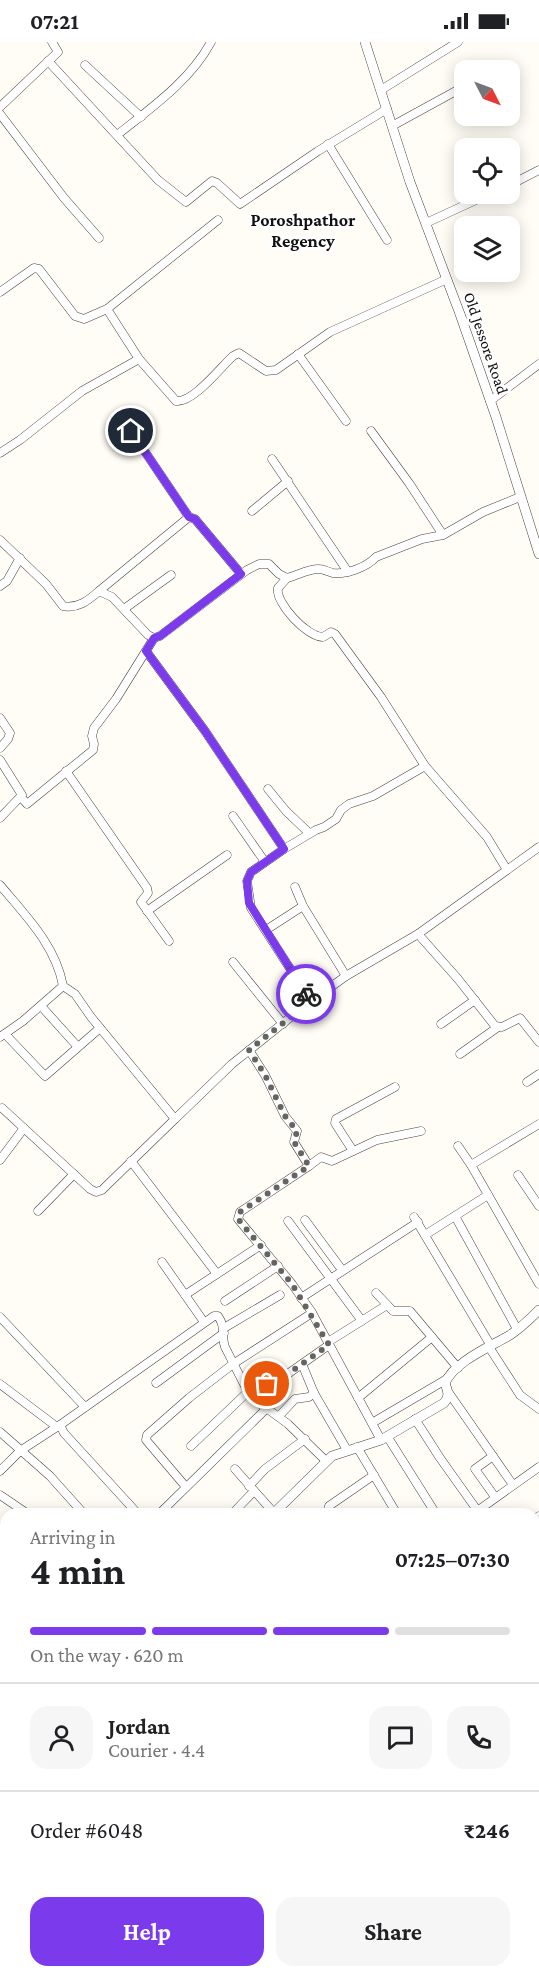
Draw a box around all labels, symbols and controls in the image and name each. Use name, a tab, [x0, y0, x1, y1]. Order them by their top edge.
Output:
text: 07:21	[30, 9, 79, 34]
north arrow	[454, 60, 520, 126]
map controls	[454, 60, 520, 282]
button: locate	[454, 138, 520, 204]
district label: Poroshpathor Regency	[251, 210, 355, 251]
button: layers	[454, 216, 520, 282]
street label: Old Jessore Road	[460, 290, 512, 397]
pin	[105, 405, 156, 456]
icon: home	[114, 414, 147, 447]
courier	[276, 964, 336, 1024]
icon: bike	[290, 978, 323, 1011]
pin	[241, 1358, 292, 1409]
icon: bag	[250, 1367, 283, 1400]
text: Arriving in	[30, 1526, 115, 1548]
text: 07:25–07:30	[395, 1547, 510, 1572]
text: 4 min	[30, 1549, 125, 1592]
text: On the way · 620 m	[30, 1644, 183, 1666]
button: person	[30, 1706, 93, 1769]
button: chat	[369, 1706, 432, 1769]
button: phone	[447, 1706, 510, 1769]
text: Jordan	[108, 1714, 170, 1739]
text: Courier · 4.4	[108, 1739, 205, 1761]
text: Order #6048	[30, 1818, 143, 1843]
text: ₹246	[463, 1818, 510, 1843]
button: Help	[30, 1897, 264, 1966]
button: Share	[276, 1897, 510, 1966]

